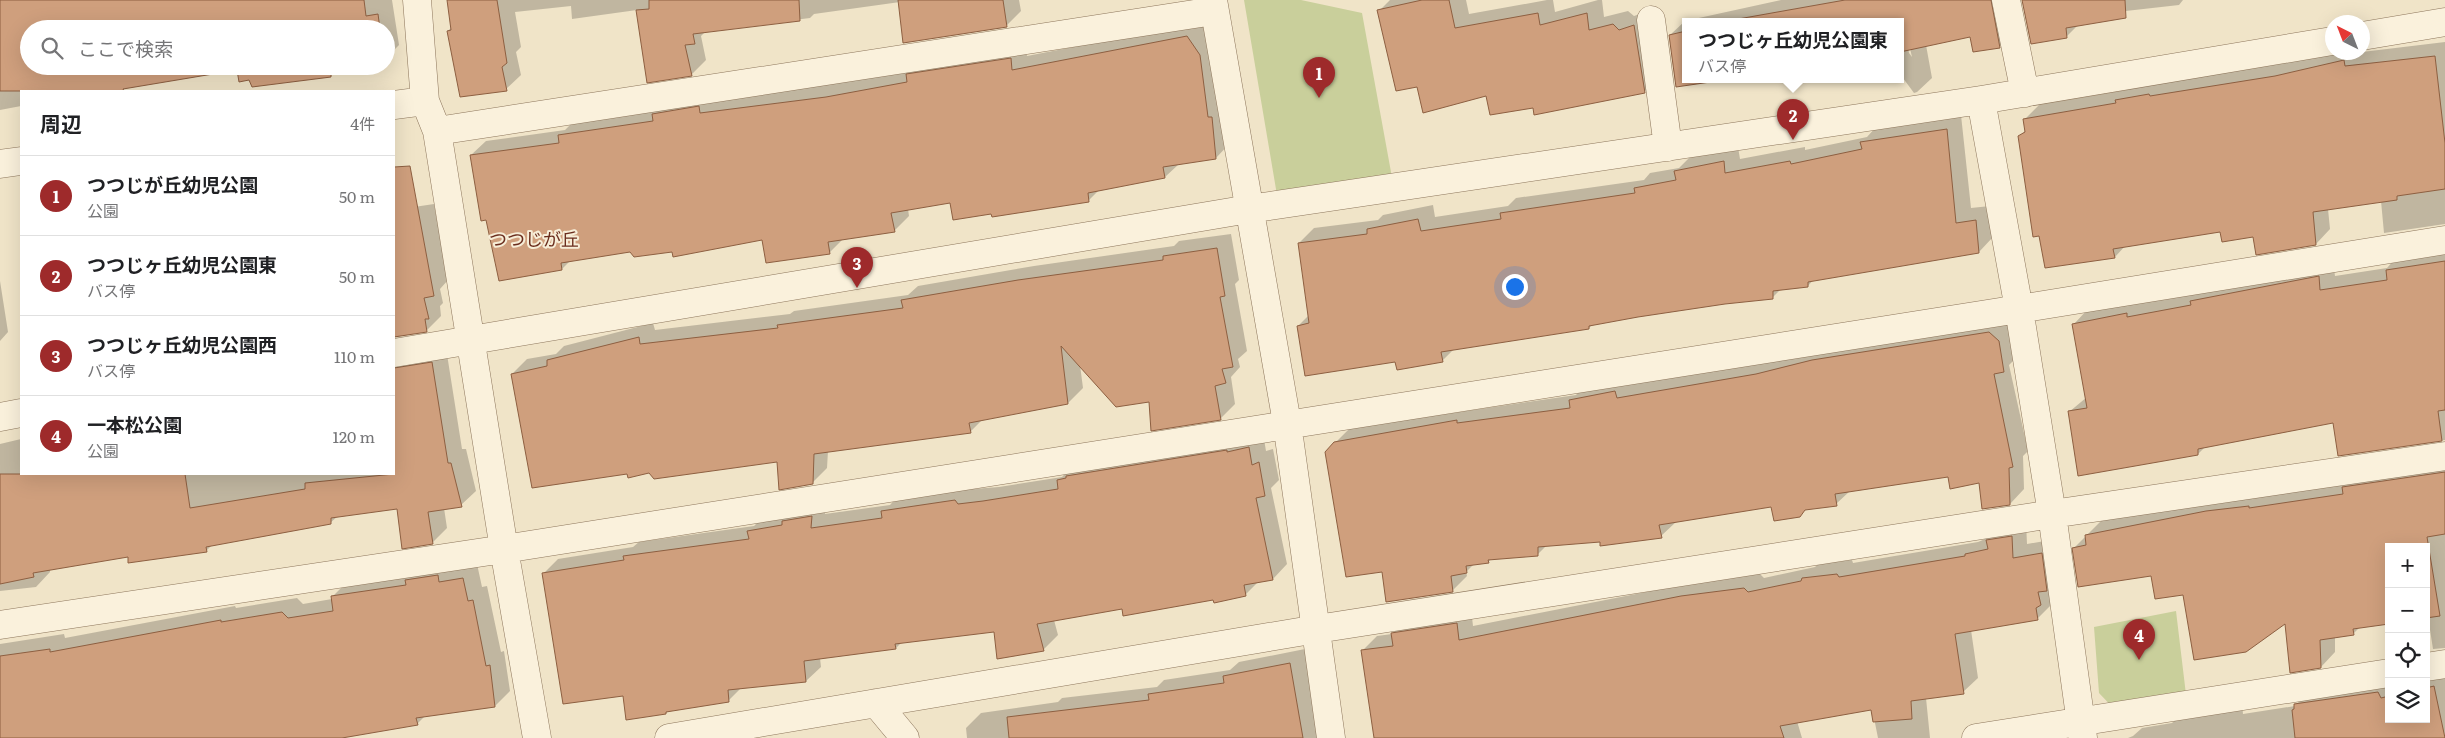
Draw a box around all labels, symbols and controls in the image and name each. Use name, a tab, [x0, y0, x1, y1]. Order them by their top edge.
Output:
north arrow	[2325, 15, 2370, 60]
popup	[1682, 18, 1904, 83]
search box	[20, 20, 395, 75]
text: つつじヶ丘幼児公園東	[1698, 25, 1888, 53]
icon: search	[38, 34, 66, 62]
text: ここで検索	[78, 34, 173, 62]
text: バス停	[1698, 53, 1746, 77]
pin: 1	[1303, 57, 1335, 98]
pin: 2	[1777, 99, 1809, 140]
text: 周辺	[40, 107, 82, 138]
text: 4件	[350, 111, 375, 135]
text: つつじが丘幼児公園	[87, 170, 258, 198]
text: 1	[53, 184, 59, 208]
text: 50 m	[339, 184, 375, 208]
text: 公園	[87, 198, 119, 222]
district label: つつじが丘	[489, 225, 579, 252]
pin: 3	[841, 247, 873, 288]
text: つつじヶ丘幼児公園東	[87, 250, 277, 278]
text: 2	[52, 264, 60, 288]
text: 50 m	[339, 264, 375, 288]
your location	[1502, 274, 1528, 300]
text: バス停	[87, 278, 135, 302]
text: つつじヶ丘幼児公園西	[87, 330, 277, 358]
text: 3	[52, 344, 60, 368]
text: 110 m	[334, 344, 375, 368]
text: バス停	[87, 358, 135, 382]
text: 一本松公園	[87, 410, 182, 438]
text: 4	[51, 424, 61, 448]
text: 120 m	[332, 424, 375, 448]
text: 公園	[87, 438, 119, 462]
map controls	[2385, 543, 2430, 723]
button: +	[2385, 543, 2430, 588]
button: −	[2385, 588, 2430, 633]
pin: 4	[2123, 619, 2155, 660]
button: locate	[2385, 633, 2430, 678]
button: layers	[2385, 678, 2430, 723]

